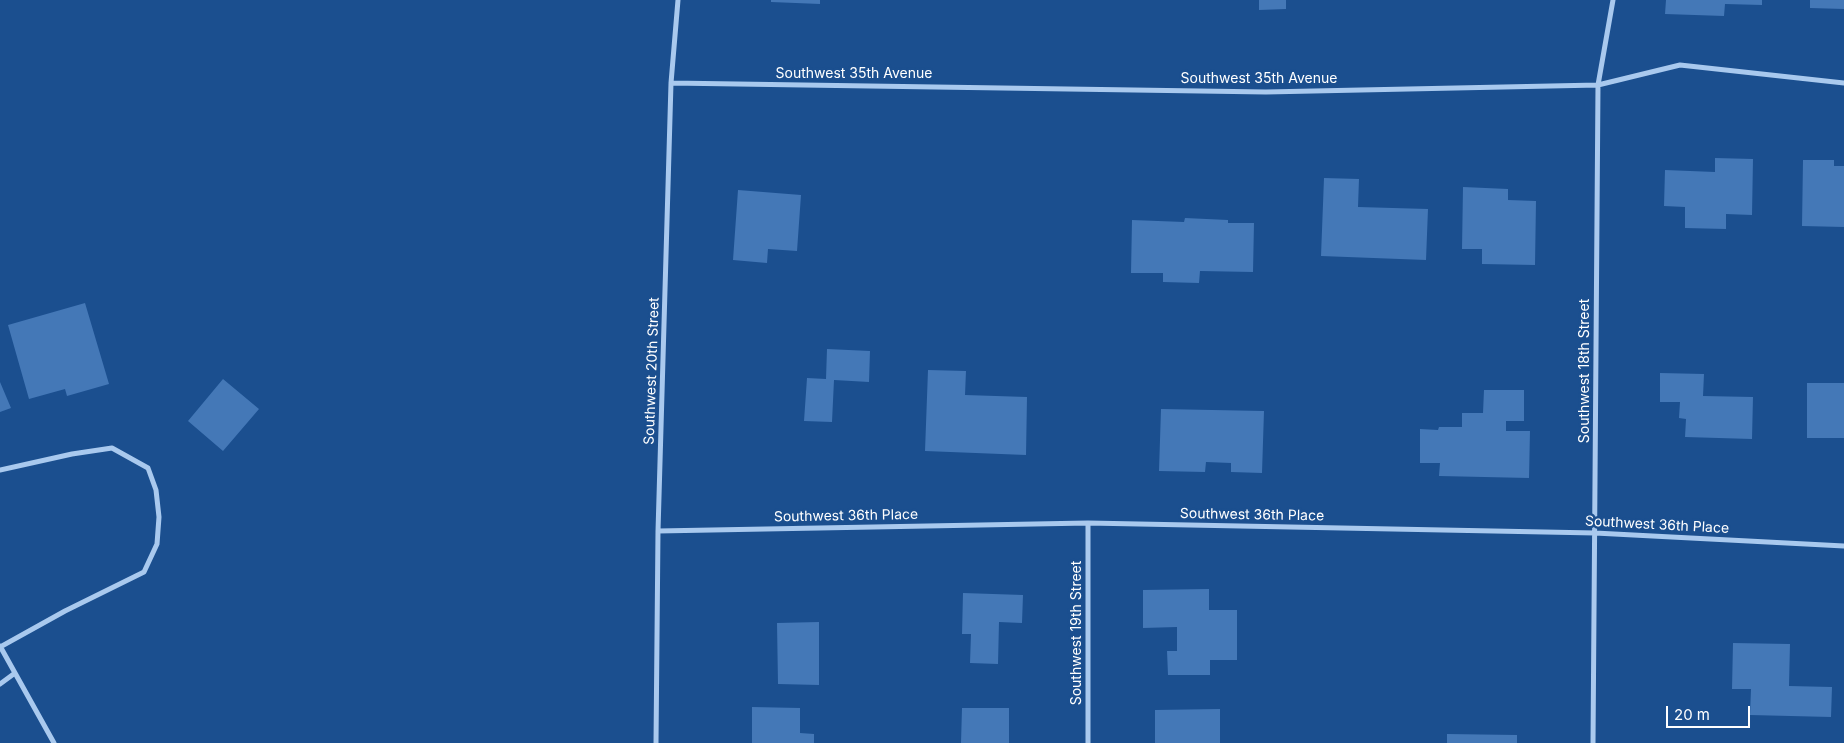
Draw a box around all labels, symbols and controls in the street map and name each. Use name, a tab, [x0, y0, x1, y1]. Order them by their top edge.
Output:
street label: Southwest 35th Avenue	[776, 66, 932, 82]
street label: Southwest 35th Avenue	[1181, 71, 1337, 87]
street label: Southwest 20th Street	[641, 297, 663, 445]
street label: Southwest 18th Street	[1577, 299, 1593, 443]
street label: Southwest 36th Place	[1180, 505, 1324, 525]
street label: Southwest 36th Place	[774, 506, 918, 526]
street label: Southwest 36th Place	[1585, 513, 1729, 537]
street label: Southwest 19th Street	[1069, 561, 1085, 705]
scale bar	[1669, 696, 1753, 728]
text: 20 m	[1674, 705, 1710, 724]

